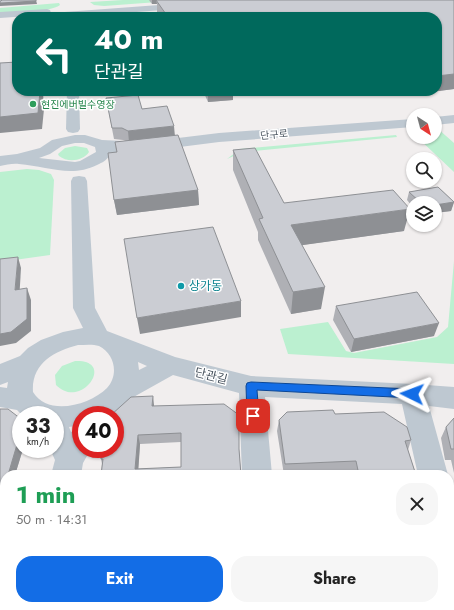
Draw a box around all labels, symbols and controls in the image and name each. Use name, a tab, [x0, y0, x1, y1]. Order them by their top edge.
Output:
text: 40 m	[94, 19, 163, 60]
icon: left	[28, 28, 80, 80]
text: 단관길	[94, 59, 144, 85]
place label: 현진에버빌수영장	[41, 97, 115, 112]
marker: 현진에버빌수영장	[28, 99, 38, 109]
north arrow	[406, 108, 442, 144]
map controls	[406, 108, 442, 232]
street label: 단구로	[260, 126, 288, 143]
button: search	[406, 152, 442, 188]
button: layers	[406, 196, 442, 232]
place label: 상가동	[189, 277, 222, 295]
marker: 상가동	[176, 281, 186, 291]
street label: 단관길	[193, 363, 229, 389]
position arrow	[391, 373, 433, 415]
pin	[236, 399, 270, 433]
icon: arrive	[242, 405, 264, 427]
speed limit sign: 40	[72, 406, 124, 458]
text: 33	[26, 412, 50, 441]
text: km/h	[27, 434, 49, 449]
text: 1 min	[16, 477, 76, 512]
button: close	[396, 483, 438, 525]
text: 50 m · 14:31	[16, 510, 87, 529]
button: Exit	[16, 556, 223, 602]
button: Share	[231, 556, 438, 602]

